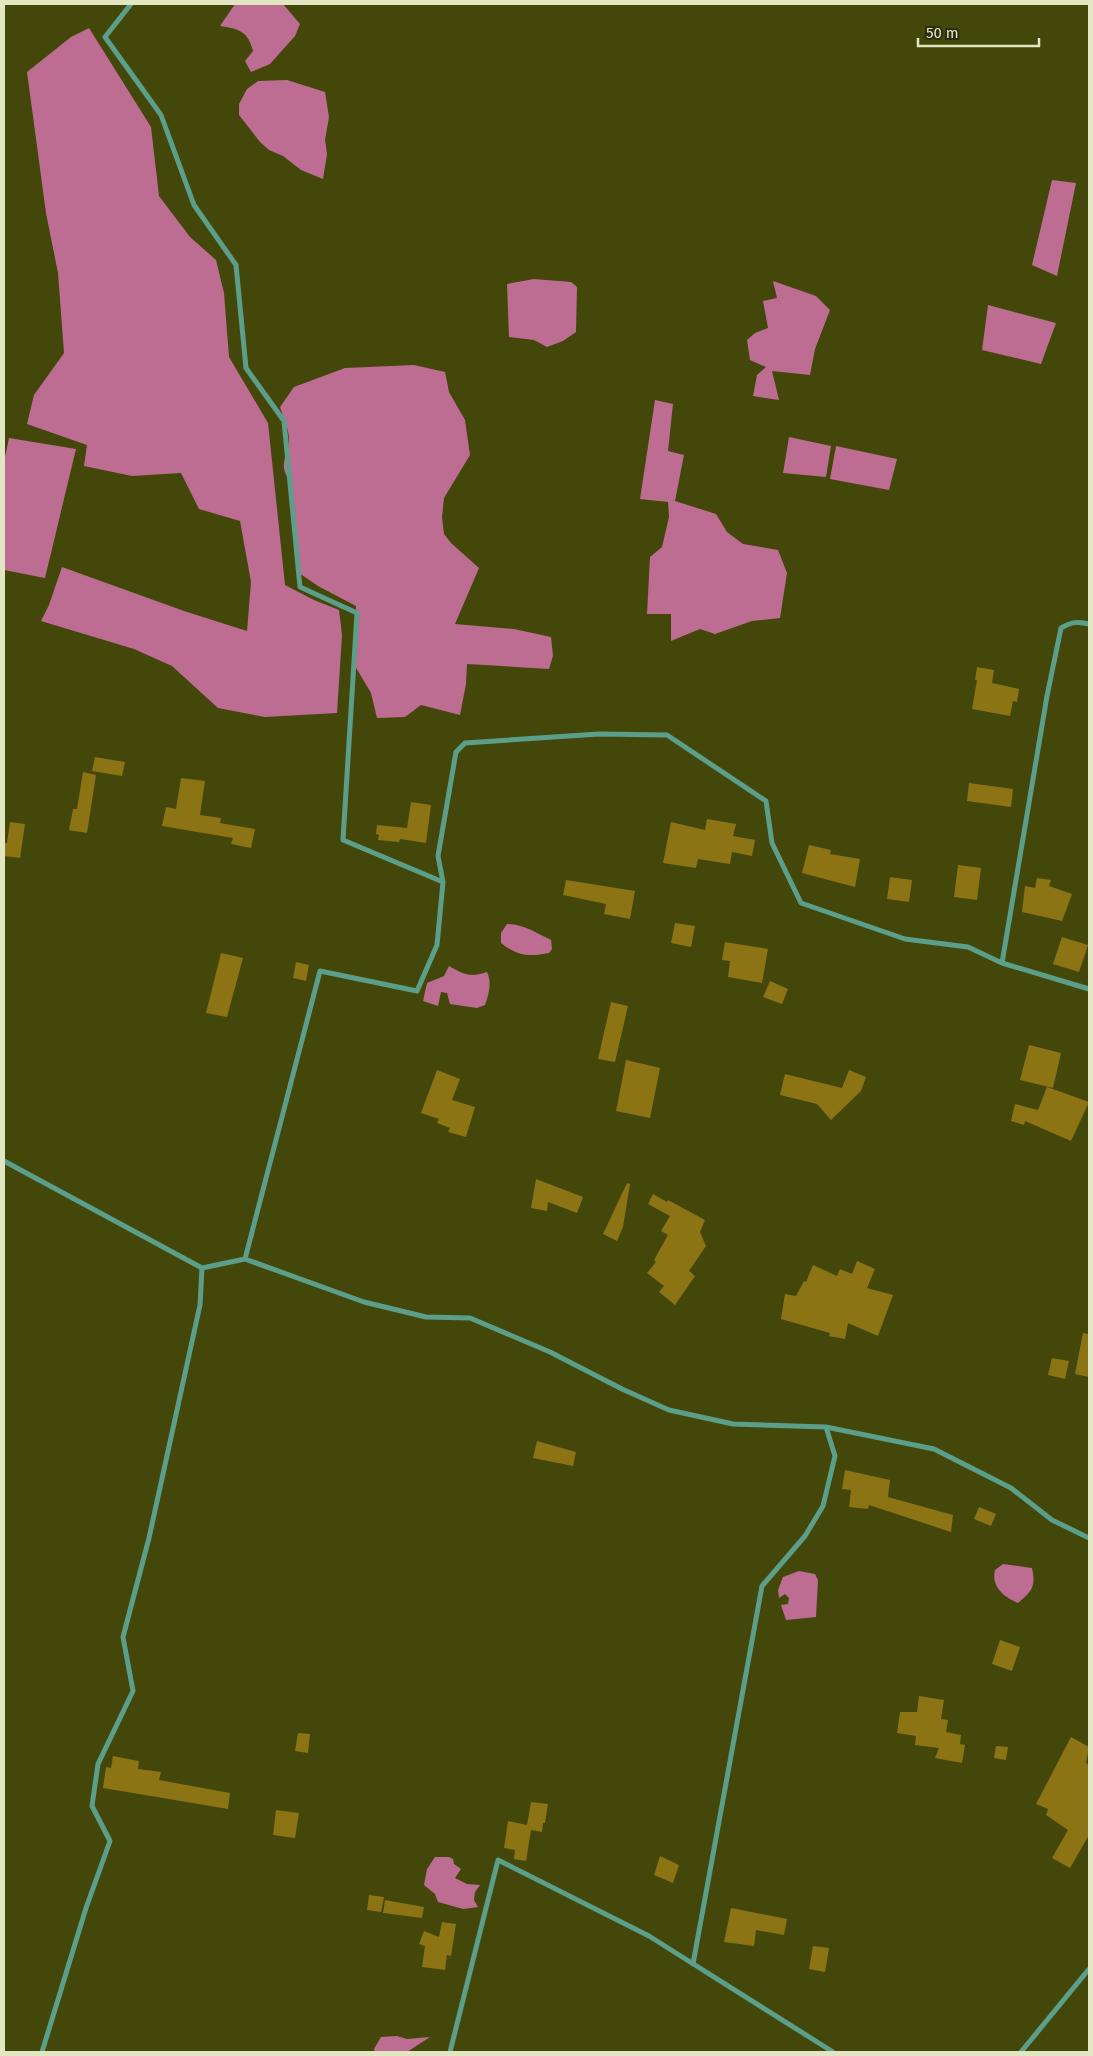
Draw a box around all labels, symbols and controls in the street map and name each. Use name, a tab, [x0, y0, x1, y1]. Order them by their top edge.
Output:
scale bar	[918, 15, 1039, 47]
text: 50 m	[926, 24, 959, 42]

